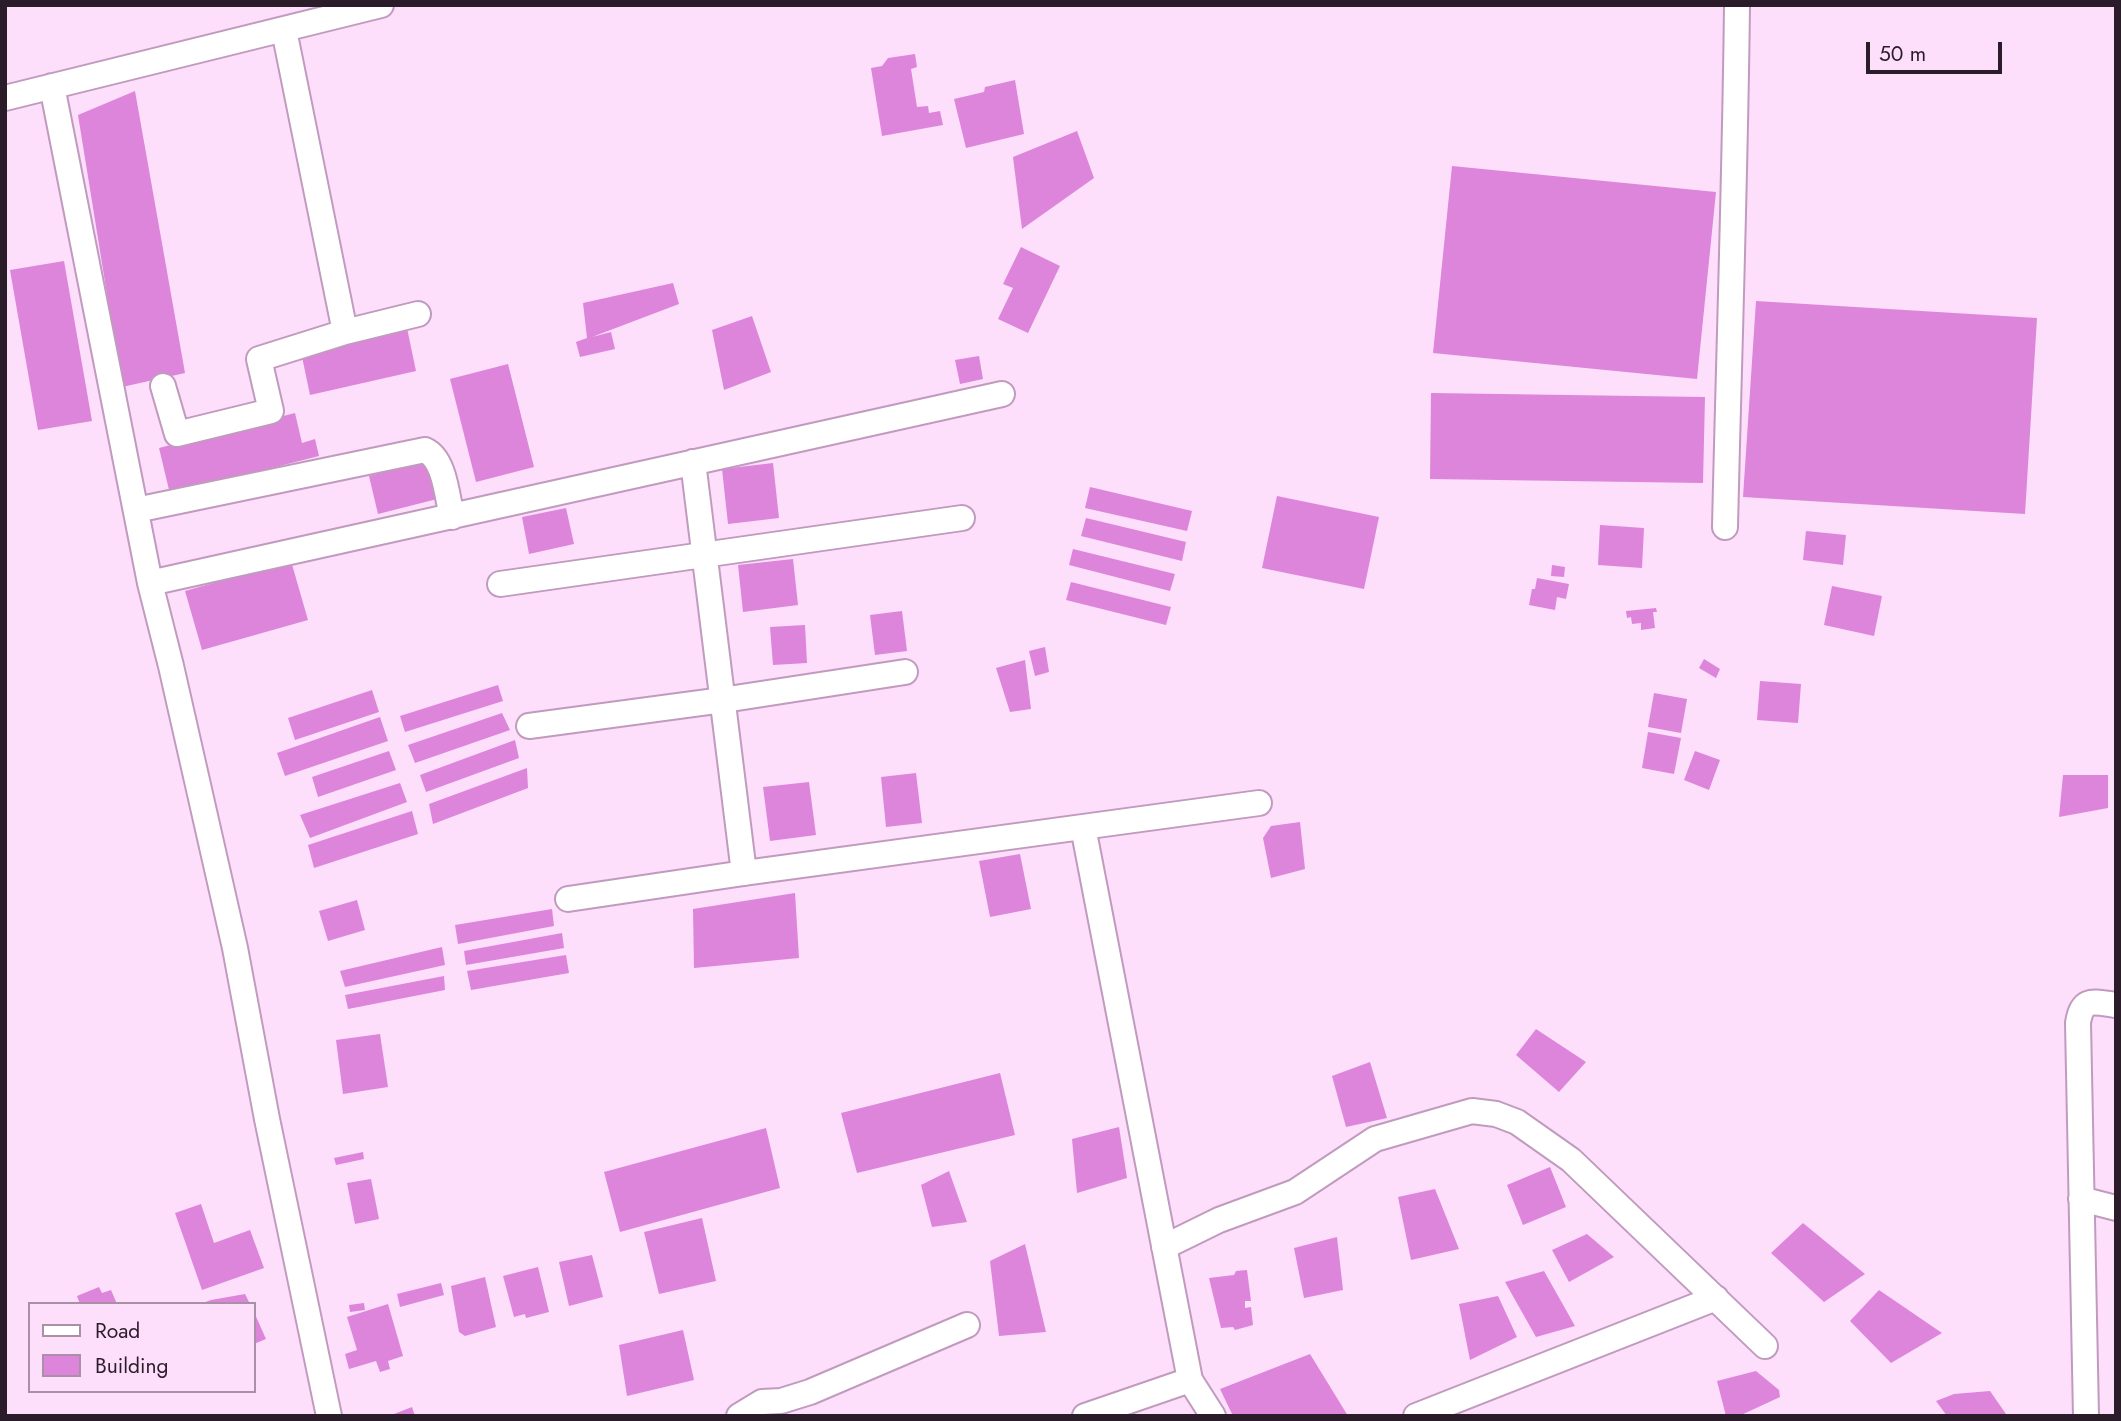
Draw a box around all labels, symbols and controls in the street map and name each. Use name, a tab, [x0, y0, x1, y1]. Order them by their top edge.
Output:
scale bar	[1869, 28, 2006, 72]
text: 50 m	[1879, 39, 1926, 69]
legend	[28, 1302, 256, 1393]
text: Road	[95, 1316, 140, 1346]
text: Building	[95, 1351, 168, 1381]

